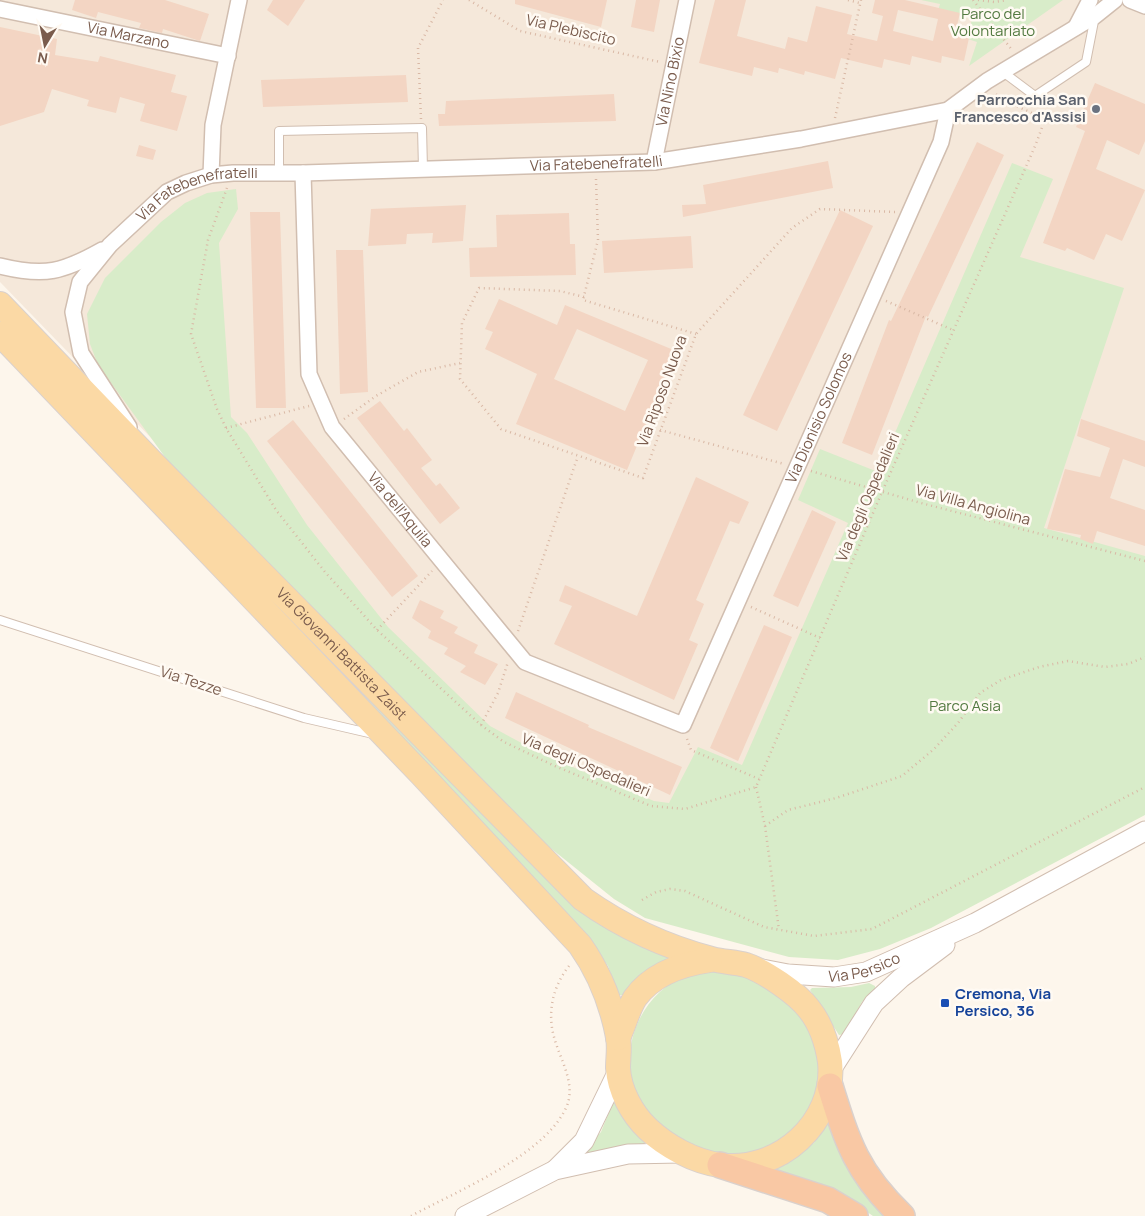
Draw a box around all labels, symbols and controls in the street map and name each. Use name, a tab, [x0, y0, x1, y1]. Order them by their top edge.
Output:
park label: Parco del Volontariato	[951, 3, 1035, 41]
street label: Via Plebiscito	[524, 9, 618, 50]
street label: Via Marzano	[85, 16, 172, 54]
north arrow	[20, 20, 70, 70]
street label: Via Nino Bixio	[650, 35, 689, 128]
text: N	[36, 48, 49, 69]
place label: Parrocchia San Francesco d'Assisi	[954, 89, 1086, 127]
marker: Parrocchia San Francesco d'Assisi	[1090, 103, 1102, 115]
street label: Via Fatebenefratelli	[530, 150, 664, 176]
street label: Via Fatebenefratelli	[131, 162, 258, 226]
street label: Via Riposo Nuova	[632, 332, 691, 450]
street label: Via Dionisio Solomos	[780, 348, 857, 487]
street label: Via degli Ospedalieri	[831, 429, 904, 565]
street label: Via dell'Aquila	[363, 467, 438, 552]
street label: Via Villa Angiolina	[913, 479, 1033, 530]
street label: Via Giovanni Battista Zaist	[272, 583, 412, 725]
street label: Via Tezze	[157, 661, 225, 700]
park label: Parco Asia	[929, 695, 1001, 716]
street label: Via degli Ospedalieri	[518, 728, 654, 801]
street label: Via Persico	[827, 947, 903, 987]
place label: Cremona, Via Persico, 36	[955, 983, 1051, 1021]
marker: Cremona, Via Persico, 36	[939, 997, 951, 1009]

